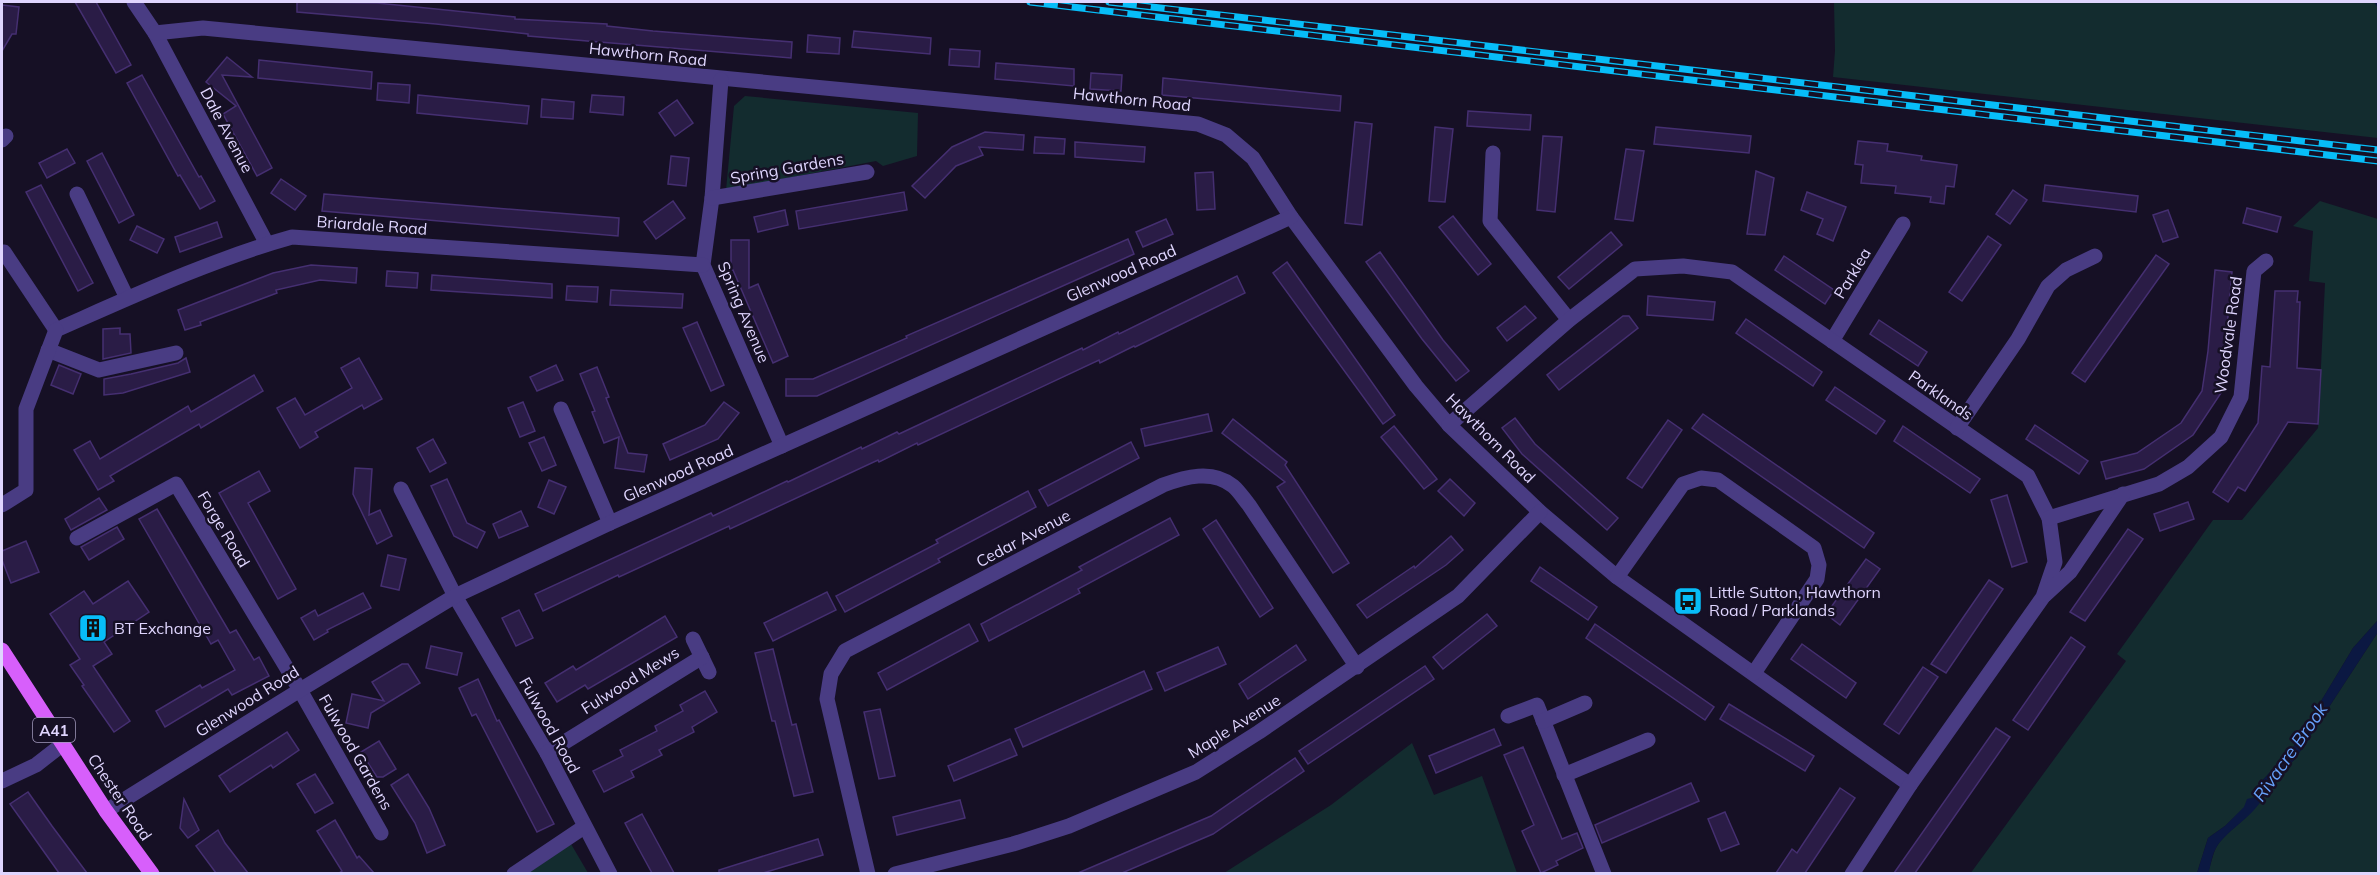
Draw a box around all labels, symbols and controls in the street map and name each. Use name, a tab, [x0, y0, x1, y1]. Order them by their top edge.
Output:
street label: Hawthorn Road	[588, 38, 708, 70]
street label: Hawthorn Road	[1072, 83, 1192, 115]
street label: Dale Avenue	[196, 84, 258, 176]
street label: Spring Gardens	[729, 148, 845, 188]
street label: Briardale Road	[316, 211, 428, 239]
street label: Glenwood Road	[1063, 240, 1179, 306]
street label: Parklea	[1829, 244, 1875, 302]
street label: Spring Avenue	[714, 258, 774, 366]
street label: Woodvale Road	[2210, 275, 2246, 395]
street label: Parklands	[1905, 366, 1977, 424]
street label: Hawthorn Road	[1442, 389, 1540, 487]
street label: Glenwood Road	[620, 440, 736, 506]
street label: Forge Road	[193, 487, 255, 571]
street label: Cedar Avenue	[972, 505, 1074, 571]
place label: Little Sutton, Hawthorn Road / Parklands	[1709, 582, 1881, 620]
bus stop icon: Little Sutton, Hawthorn Road / Parklands	[1672, 585, 1704, 617]
building icon: BT Exchange	[77, 612, 109, 644]
place label: BT Exchange	[114, 618, 211, 638]
street label: Fulwood Mews	[577, 642, 683, 718]
street label: Glenwood Road	[191, 661, 303, 741]
street label: Fulwood Road	[515, 673, 585, 777]
street label: Maple Avenue	[1184, 690, 1284, 762]
street label: Fulwood Gardens	[315, 691, 397, 813]
water label: Rivacre Brook	[2248, 698, 2333, 806]
road number: A41	[33, 718, 75, 742]
street label: Chester Road	[84, 750, 156, 844]

